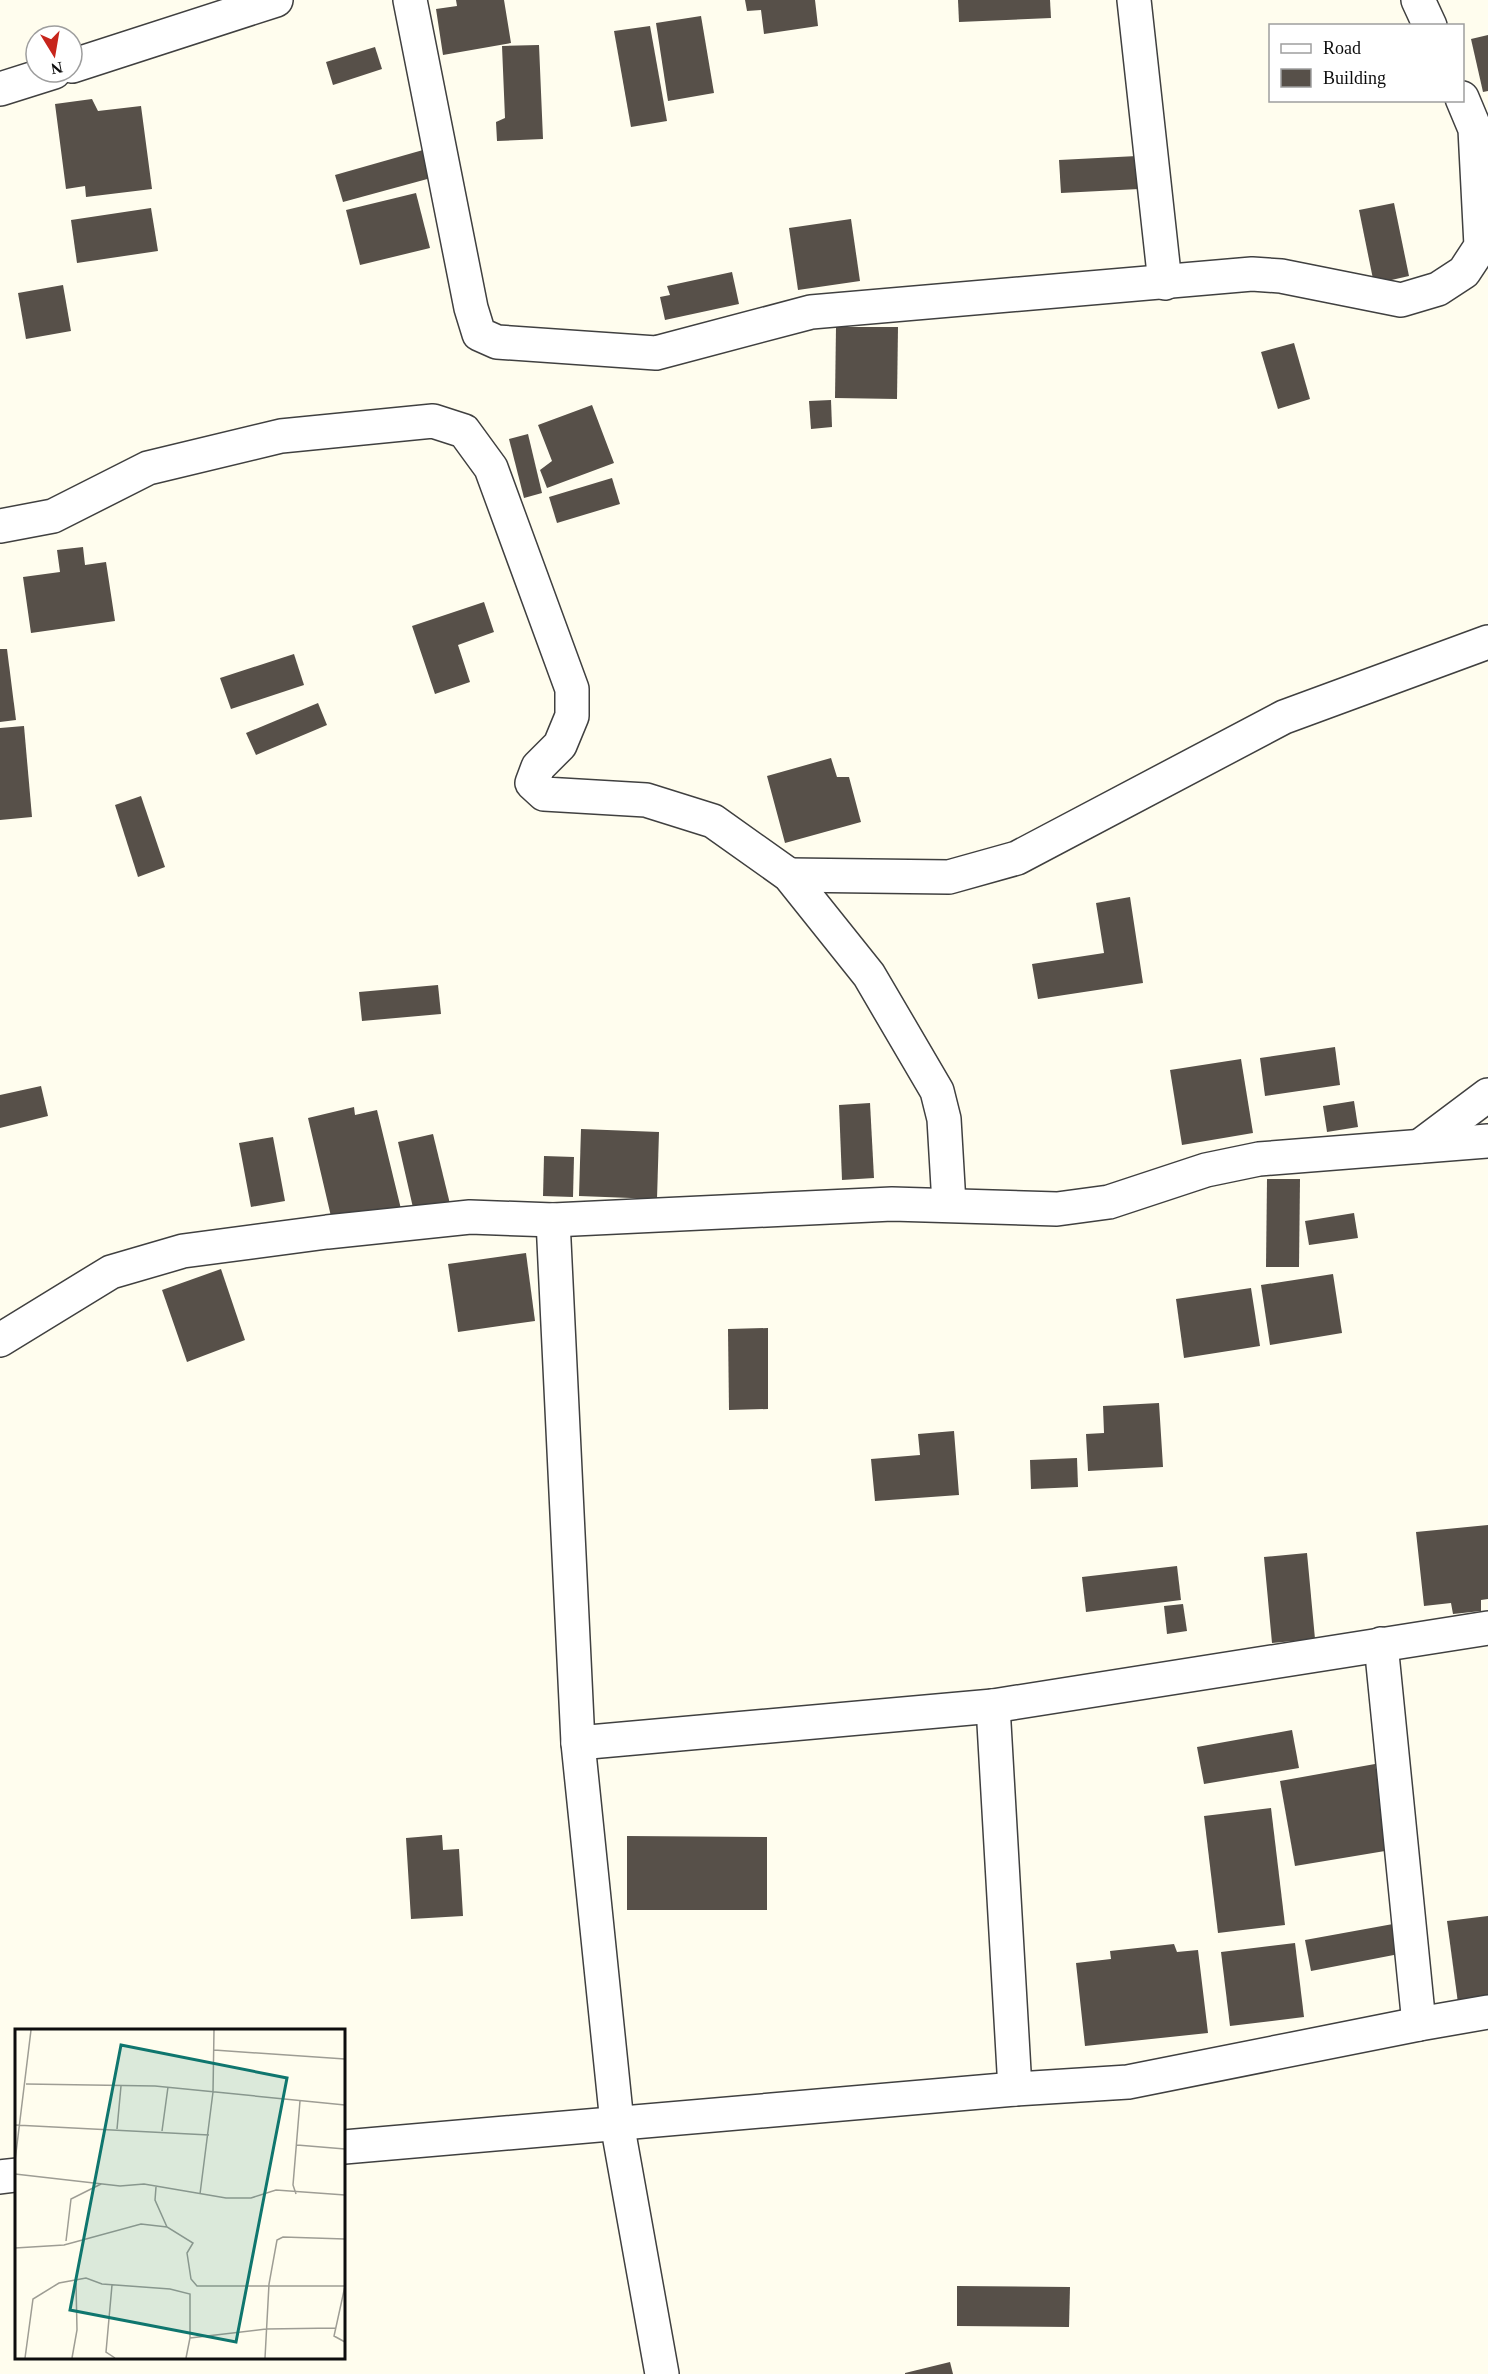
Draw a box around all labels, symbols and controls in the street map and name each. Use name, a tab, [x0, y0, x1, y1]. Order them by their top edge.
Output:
north arrow	[24, 24, 84, 84]
legend	[1269, 24, 1464, 102]
text: Road	[1323, 38, 1361, 58]
text: N	[49, 59, 64, 78]
text: Building	[1323, 68, 1386, 88]
inset map	[15, 2029, 345, 2359]

